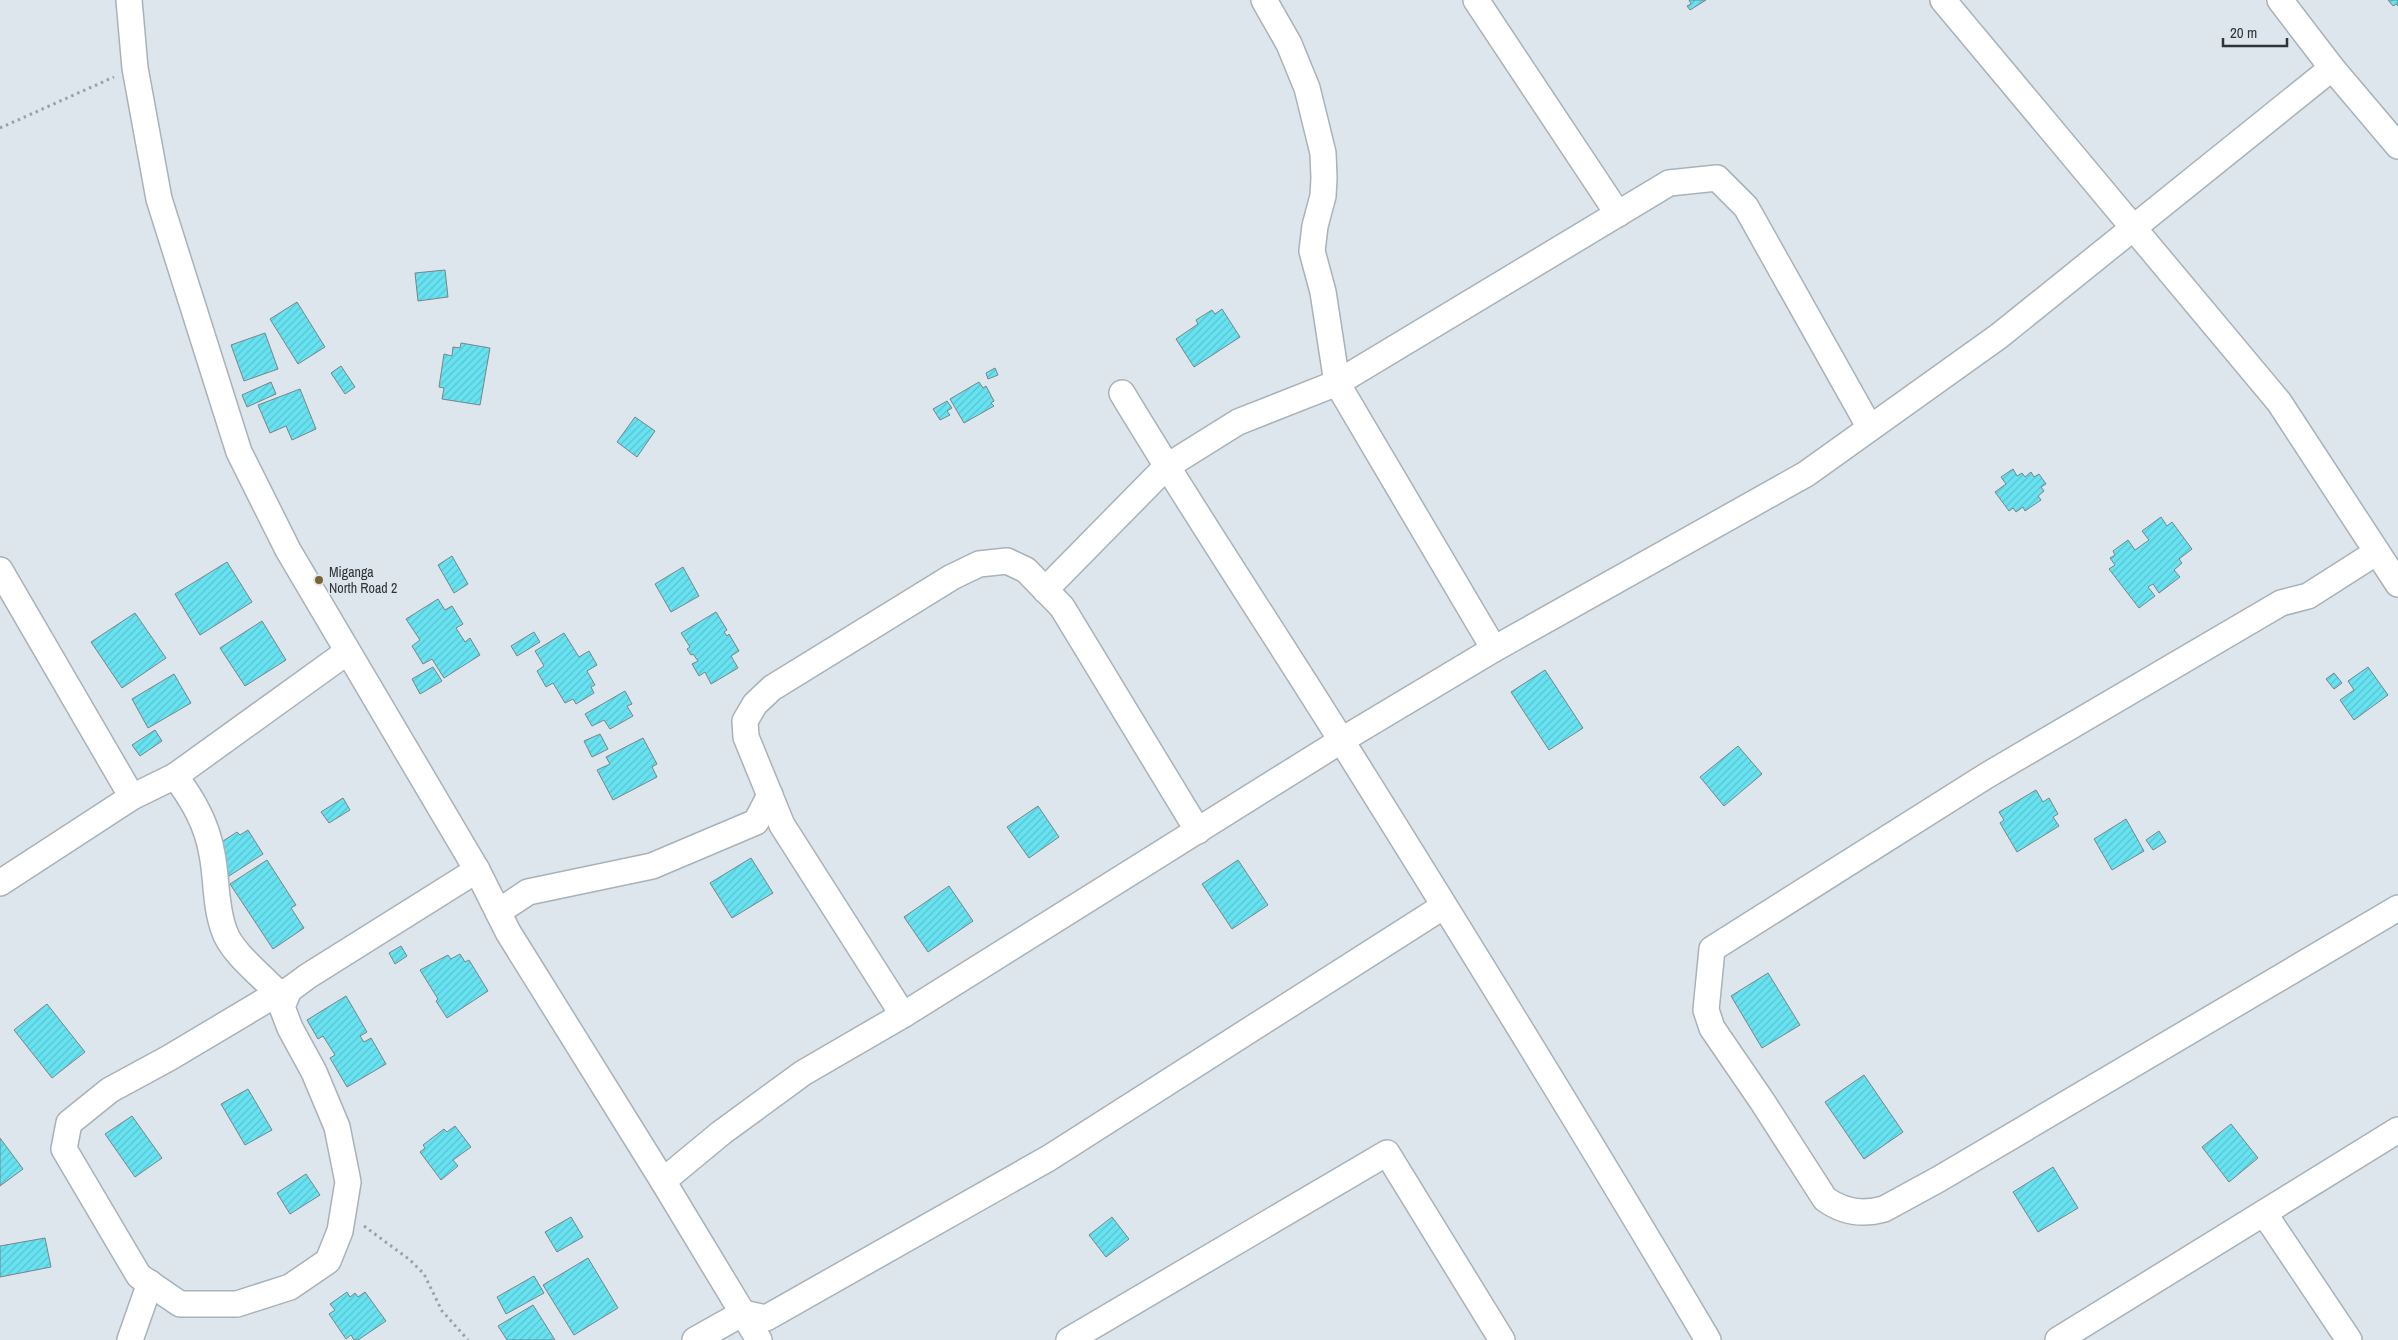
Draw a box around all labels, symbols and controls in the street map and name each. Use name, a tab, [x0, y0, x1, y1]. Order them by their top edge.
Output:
scale bar	[2223, 15, 2287, 47]
text: 20 m	[2230, 22, 2257, 43]
place label: Miganga North Road 2	[329, 563, 397, 597]
marker: Miganga North Road 2	[313, 574, 325, 586]

